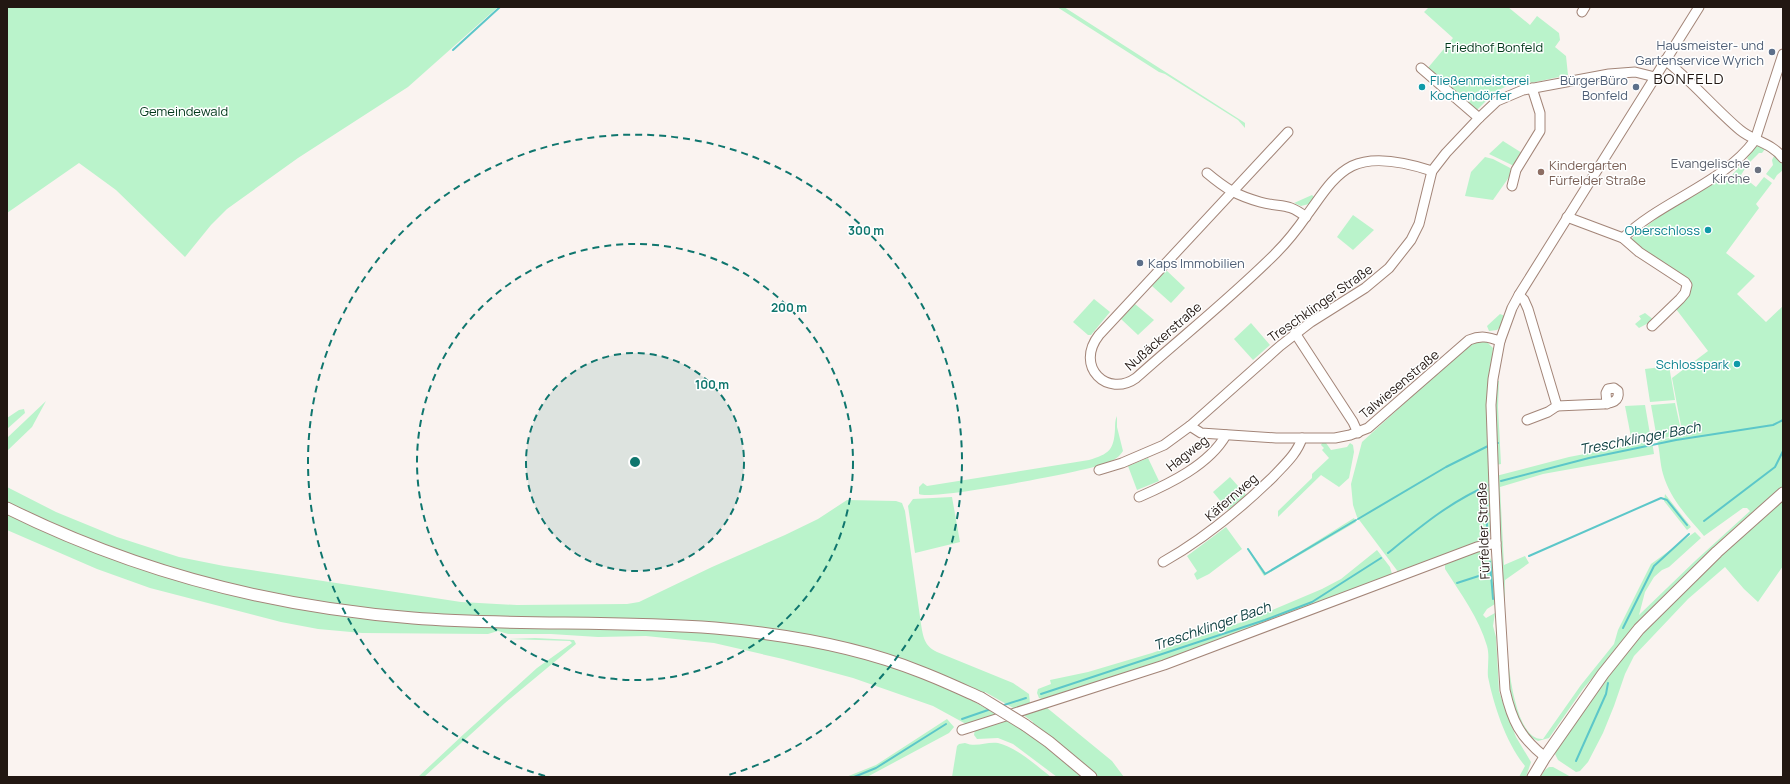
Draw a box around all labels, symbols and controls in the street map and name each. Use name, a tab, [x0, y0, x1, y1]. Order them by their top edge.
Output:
place label: Hausmeister- und Gartenservice Wyrich	[1635, 36, 1764, 69]
park label: Friedhof Bonfeld	[1445, 38, 1543, 56]
marker: Hausmeister- und Gartenservice Wyrich	[1767, 47, 1777, 57]
district label: BONFELD	[1653, 68, 1725, 89]
place label: Fließenmeisterei Kochendörfer	[1430, 71, 1529, 104]
place label: BürgerBüro Bonfeld	[1560, 71, 1628, 104]
marker: Fließenmeisterei Kochendörfer	[1417, 82, 1427, 92]
marker: BürgerBüro Bonfeld	[1631, 82, 1641, 92]
park label: Gemeindewald	[140, 102, 228, 120]
place label: Evangelische Kirche	[1671, 154, 1750, 187]
place label: Kindergarten Fürfelder Straße	[1549, 156, 1646, 189]
marker: Evangelische Kirche	[1753, 165, 1763, 175]
marker: Kindergarten Fürfelder Straße	[1536, 167, 1546, 177]
place label: Oberschloss	[1625, 221, 1700, 239]
text: 300 m	[848, 222, 884, 239]
marker: Oberschloss	[1703, 225, 1713, 235]
place label: Kaps Immobilien	[1148, 254, 1245, 272]
marker: Kaps Immobilien	[1135, 258, 1145, 268]
street label: Treschklinger Straße	[1264, 260, 1376, 346]
street label: Nußäckerstraße	[1121, 297, 1206, 374]
text: 200 m	[771, 299, 807, 316]
street label: Talwiesenstraße	[1355, 345, 1443, 423]
place label: Schlosspark	[1656, 355, 1730, 373]
marker: Schlosspark	[1732, 359, 1742, 369]
text: 100 m	[695, 376, 729, 393]
water label: Treschklinger Bach	[1578, 416, 1703, 459]
street label: Hagweg	[1162, 431, 1212, 475]
centre of rings	[628, 455, 642, 469]
street label: Käfernweg	[1201, 469, 1261, 525]
street label: Fürfelder Straße	[1472, 482, 1494, 580]
water label: Treschklinger Bach	[1151, 596, 1274, 654]

